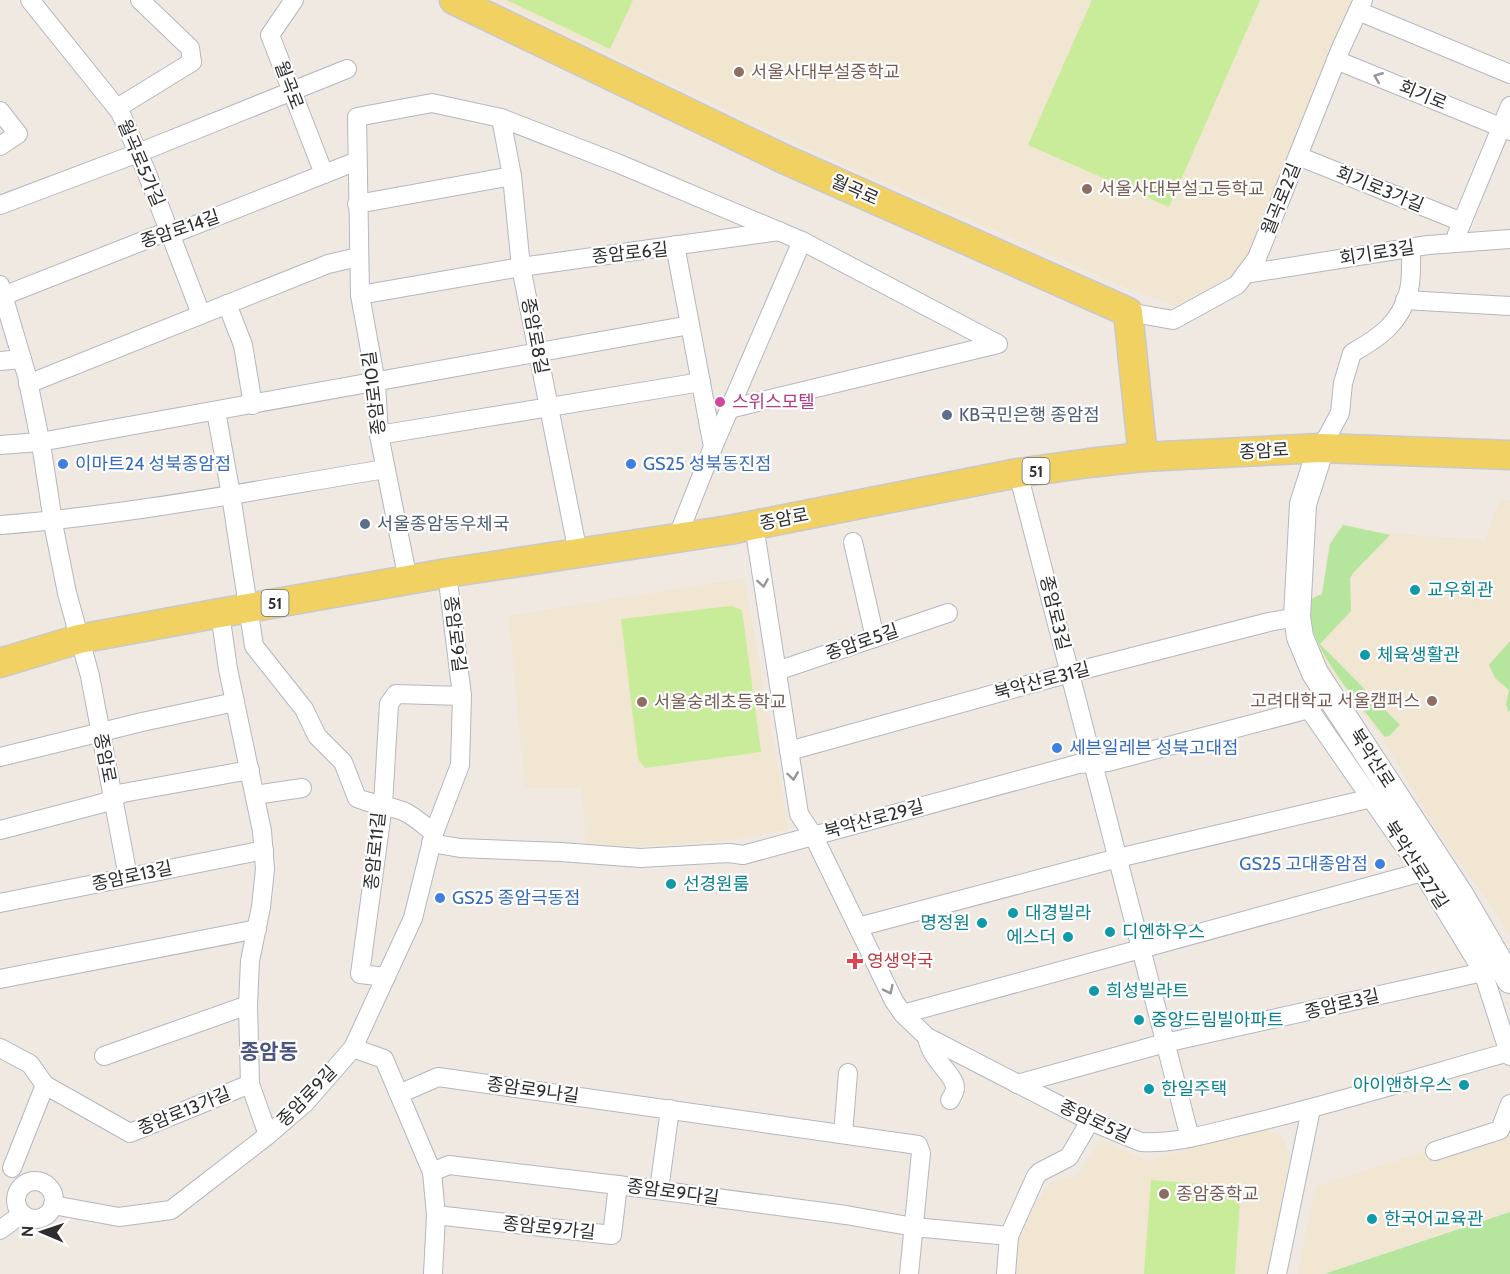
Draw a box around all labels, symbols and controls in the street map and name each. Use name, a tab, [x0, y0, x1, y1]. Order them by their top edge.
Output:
street label: 월곡로	[270, 58, 308, 112]
place label: 서울사대부설중학교	[751, 61, 900, 83]
marker: 서울사대부설중학교	[732, 65, 746, 79]
one-way arrow	[1373, 72, 1384, 84]
street label: 회기로	[1396, 75, 1450, 115]
street label: 월곡로5가길	[113, 116, 169, 210]
street label: 월곡로2길	[1257, 160, 1305, 238]
street label: 회기로3가길	[1333, 161, 1427, 217]
street label: 월곡로	[828, 170, 882, 210]
place label: 서울사대부설고등학교	[1099, 178, 1265, 200]
marker: 서울사대부설고등학교	[1080, 182, 1094, 196]
street label: 종암로14길	[137, 205, 223, 253]
street label: 회기로3길	[1338, 236, 1416, 270]
street label: 종암로6길	[591, 238, 669, 268]
street label: 종암로8길	[517, 296, 553, 376]
street label: 종암로10길	[358, 350, 390, 436]
place label: 스위스모텔	[732, 391, 815, 413]
marker: 스위스모텔	[713, 395, 727, 409]
place label: KB국민은행 종암점	[959, 404, 1100, 426]
marker: KB국민은행 종암점	[940, 408, 954, 422]
street label: 종암로	[1239, 439, 1289, 463]
place label: 이마트24 성북종암점	[75, 453, 231, 475]
place label: GS25 성북동진점	[643, 453, 772, 475]
marker: 이마트24 성북종암점	[56, 457, 70, 471]
marker: GS25 성북동진점	[624, 457, 638, 471]
road number: 51	[1022, 458, 1050, 484]
street label: 종암로	[758, 503, 810, 535]
place label: 서울종암동우체국	[377, 513, 509, 535]
marker: 서울종암동우체국	[358, 517, 372, 531]
street label: 종암로3길	[1035, 573, 1075, 653]
one-way arrow	[756, 578, 768, 588]
place label: 교우회관	[1427, 579, 1494, 601]
marker: 교우회관	[1408, 583, 1422, 597]
road number: 51	[262, 590, 288, 616]
street label: 종암로9길	[439, 595, 471, 673]
street label: 종암로5길	[822, 619, 902, 665]
place label: 체육생활관	[1377, 644, 1460, 666]
marker: 체육생활관	[1358, 648, 1372, 662]
street label: 북악산로31길	[992, 658, 1092, 704]
place label: 고려대학교 서울캠퍼스	[1250, 690, 1420, 712]
place label: 서울숭례초등학교	[654, 691, 786, 713]
marker: 고려대학교 서울캠퍼스	[1425, 694, 1439, 708]
marker: 서울숭례초등학교	[635, 695, 649, 709]
street label: 북악산로	[1345, 724, 1399, 792]
street label: 종암로	[89, 732, 121, 784]
place label: 세븐일레븐 성북고대점	[1069, 737, 1239, 759]
marker: 세븐일레븐 성북고대점	[1050, 741, 1064, 755]
one-way arrow	[786, 771, 798, 780]
street label: 북악산로29길	[822, 795, 926, 843]
street label: 종암로11길	[360, 811, 390, 891]
street label: 북악산로27길	[1379, 817, 1453, 913]
place label: GS25 고대종암점	[1239, 853, 1368, 875]
street label: 종암로13길	[90, 857, 174, 895]
marker: GS25 고대종암점	[1373, 857, 1387, 871]
place label: 선경원룸	[683, 873, 749, 895]
marker: 선경원룸	[664, 877, 678, 891]
place label: GS25 종암극동점	[452, 887, 581, 909]
marker: GS25 종암극동점	[433, 891, 447, 905]
place label: 대경빌라	[1025, 902, 1092, 924]
marker: 대경빌라	[1006, 906, 1020, 920]
place label: 명정원	[920, 912, 970, 934]
marker: 명정원	[975, 916, 989, 930]
place label: 디엔하우스	[1122, 921, 1205, 943]
marker: 디엔하우스	[1103, 925, 1117, 939]
place label: 에스더	[1006, 926, 1056, 948]
marker: 에스더	[1061, 930, 1075, 944]
place label: 영생약국	[867, 950, 933, 972]
marker: 영생약국	[848, 954, 862, 968]
place label: 희성빌라트	[1106, 980, 1189, 1002]
one-way arrow	[881, 984, 893, 995]
marker: 희성빌라트	[1087, 984, 1101, 998]
street label: 종암로3길	[1303, 985, 1381, 1023]
place label: 중앙드림빌아파트	[1151, 1009, 1283, 1031]
marker: 중앙드림빌아파트	[1132, 1013, 1146, 1027]
district label: 종암동	[240, 1039, 298, 1064]
street label: 종암로9길	[273, 1061, 341, 1131]
street label: 종암로9나길	[485, 1073, 581, 1107]
place label: 아이앤하우스	[1353, 1074, 1452, 1096]
place label: 한일주택	[1161, 1078, 1227, 1100]
marker: 아이앤하우스	[1457, 1078, 1471, 1092]
street label: 종암로13가길	[134, 1082, 234, 1140]
marker: 한일주택	[1142, 1082, 1156, 1096]
street label: 종암로5길	[1056, 1095, 1134, 1147]
street label: 종암로9다길	[625, 1175, 721, 1209]
place label: 종암중학교	[1176, 1183, 1259, 1205]
marker: 종암중학교	[1157, 1187, 1171, 1201]
north arrow	[12, 1202, 72, 1262]
place label: 한국어교육관	[1384, 1208, 1484, 1230]
street label: 종암로9가길	[502, 1212, 596, 1244]
marker: 한국어교육관	[1365, 1212, 1379, 1226]
text: N	[18, 1226, 37, 1237]

